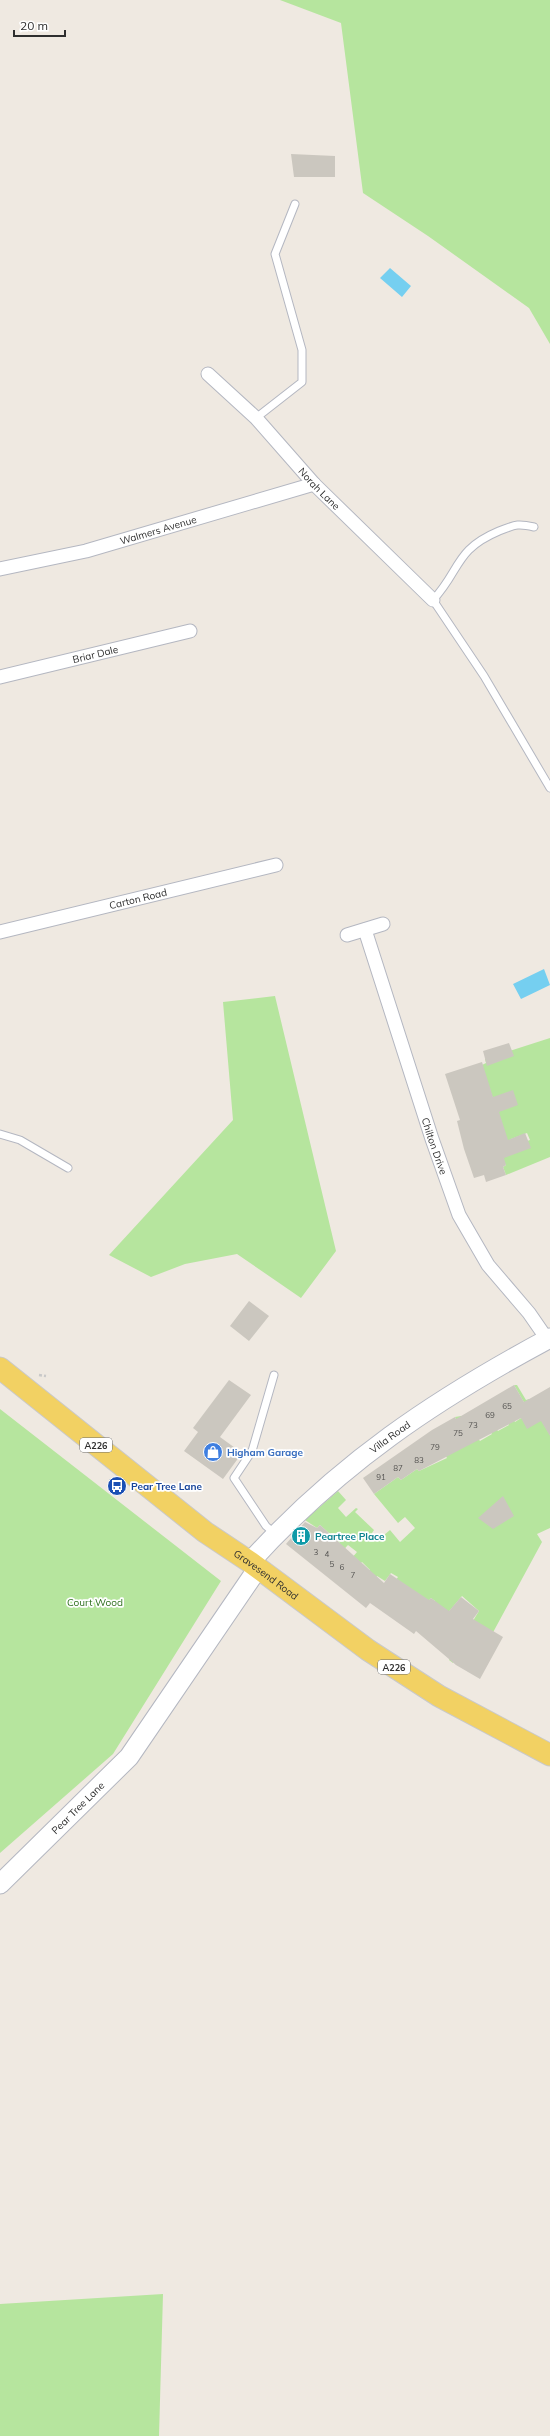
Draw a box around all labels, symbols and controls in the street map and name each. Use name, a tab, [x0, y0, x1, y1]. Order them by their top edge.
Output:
scale bar	[14, 12, 65, 38]
text: 20 m	[20, 18, 48, 33]
street label: Norah Lane	[296, 465, 343, 512]
street label: Walmers Avenue	[118, 512, 198, 547]
street label: Briar Dale	[71, 642, 119, 666]
street label: Carton Road	[108, 885, 168, 912]
street label: Chilton Drive	[419, 1116, 451, 1176]
house number: 65	[502, 1401, 512, 1411]
house number: 69	[485, 1410, 495, 1420]
street label: Villa Road	[367, 1418, 413, 1456]
house number: 73	[468, 1420, 478, 1430]
house number: 75	[453, 1428, 463, 1438]
road number: A226	[80, 1438, 112, 1452]
shop icon: Higham Garage	[202, 1441, 224, 1463]
house number: 79	[430, 1442, 440, 1452]
place label: Higham Garage	[227, 1446, 303, 1459]
house number: 83	[414, 1455, 424, 1465]
house number: 87	[393, 1463, 403, 1473]
house number: 91	[376, 1472, 386, 1482]
bus stop icon: Pear Tree Lane	[106, 1475, 128, 1497]
place label: Pear Tree Lane	[131, 1480, 203, 1493]
building icon: Peartree Place	[290, 1525, 312, 1547]
place label: Peartree Place	[315, 1530, 385, 1543]
street label: Gravesend Road	[231, 1547, 301, 1602]
house number: 3	[314, 1547, 319, 1557]
house number: 4	[325, 1549, 330, 1559]
house number: 5	[330, 1559, 335, 1569]
house number: 6	[340, 1562, 345, 1572]
house number: 7	[351, 1570, 356, 1580]
park label: Court Wood	[67, 1596, 123, 1609]
road number: A226	[378, 1660, 410, 1674]
street label: Pear Tree Lane	[48, 1779, 107, 1836]

